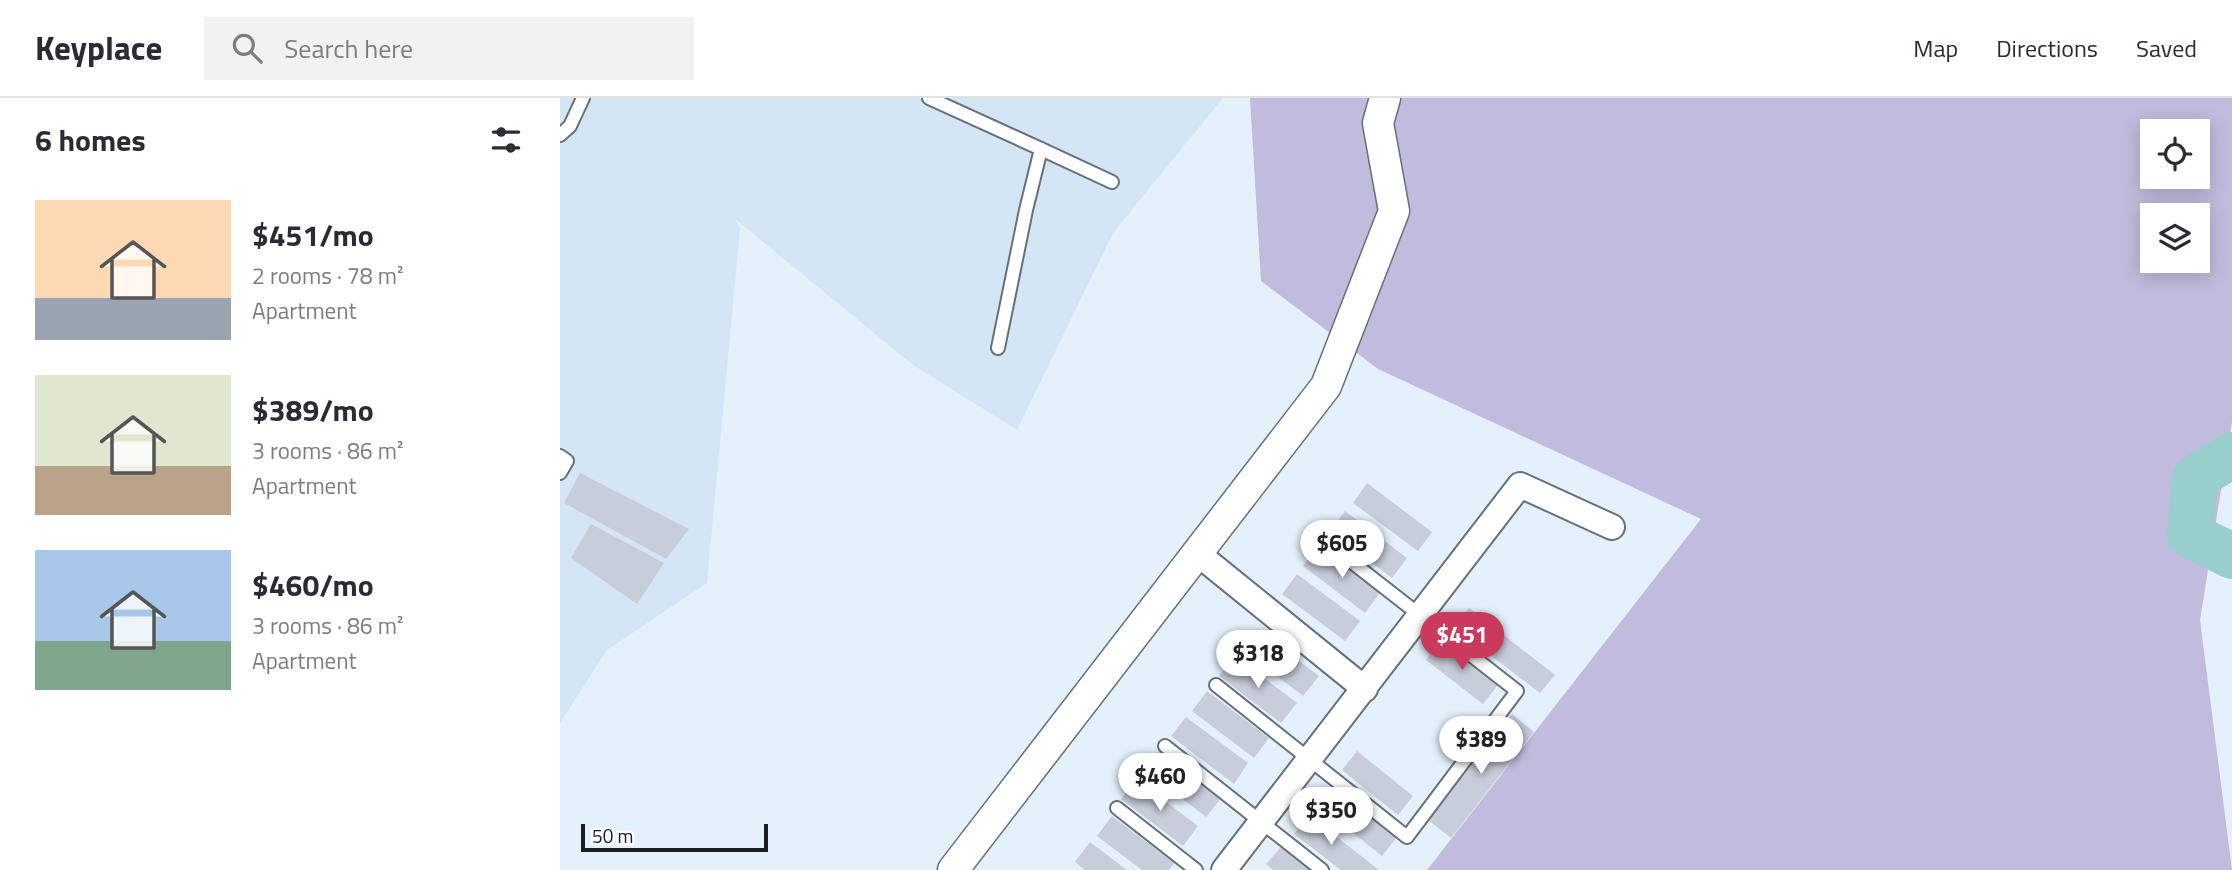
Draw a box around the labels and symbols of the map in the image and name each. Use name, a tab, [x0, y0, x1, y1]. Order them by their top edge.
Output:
pin: $605	[1301, 520, 1383, 580]
pin: $451	[1421, 612, 1503, 672]
pin: $318	[1217, 630, 1299, 690]
pin: $389	[1440, 716, 1522, 776]
pin: $460	[1119, 754, 1201, 813]
pin: $350	[1290, 788, 1372, 847]
scale bar	[581, 821, 768, 853]

